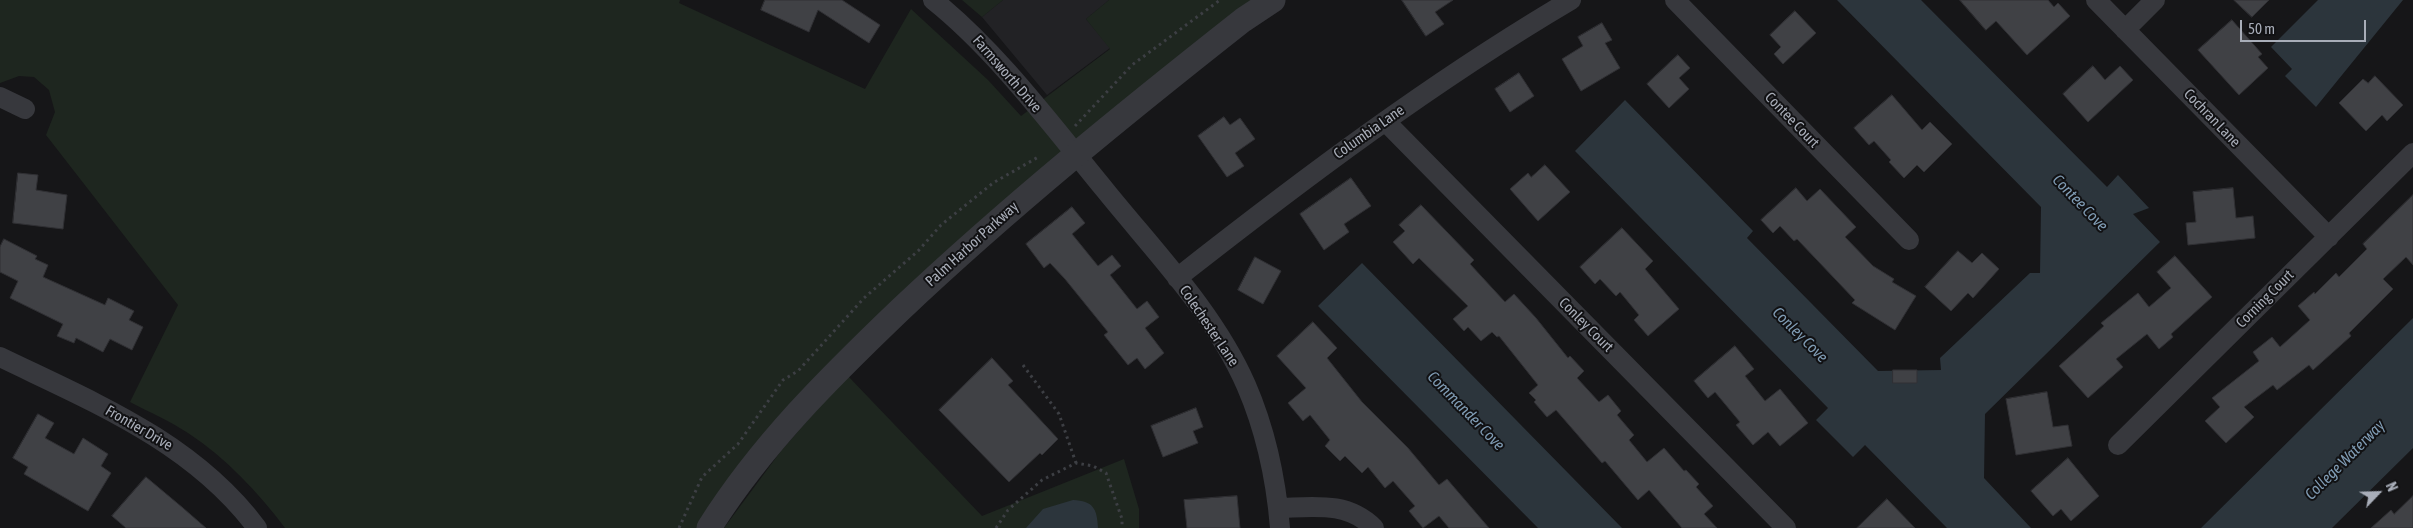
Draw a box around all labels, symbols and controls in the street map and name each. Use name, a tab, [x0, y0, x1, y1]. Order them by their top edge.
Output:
scale bar	[2243, 10, 2369, 42]
text: 50 m	[2248, 20, 2275, 37]
street label: Farmsworth Drive	[969, 32, 1045, 116]
street label: Cochran Lane	[2180, 85, 2244, 151]
street label: Contee Court	[1761, 88, 1823, 152]
street label: Columbia Lane	[1330, 101, 1408, 163]
water label: Contee Cove	[2048, 171, 2112, 235]
street label: Palm Harbor Parkway	[922, 198, 1022, 290]
street label: Corning Court	[2232, 266, 2298, 332]
street label: Colechester Lane	[1175, 282, 1243, 370]
street label: Conley Court	[1555, 294, 1617, 356]
water label: Conley Cove	[1768, 303, 1832, 367]
water label: Commander Cove	[1423, 367, 1509, 455]
street label: Frontier Drive	[102, 402, 176, 454]
water label: College Waterway	[2301, 416, 2389, 504]
north arrow	[2353, 468, 2403, 518]
text: N	[2383, 480, 2401, 494]

